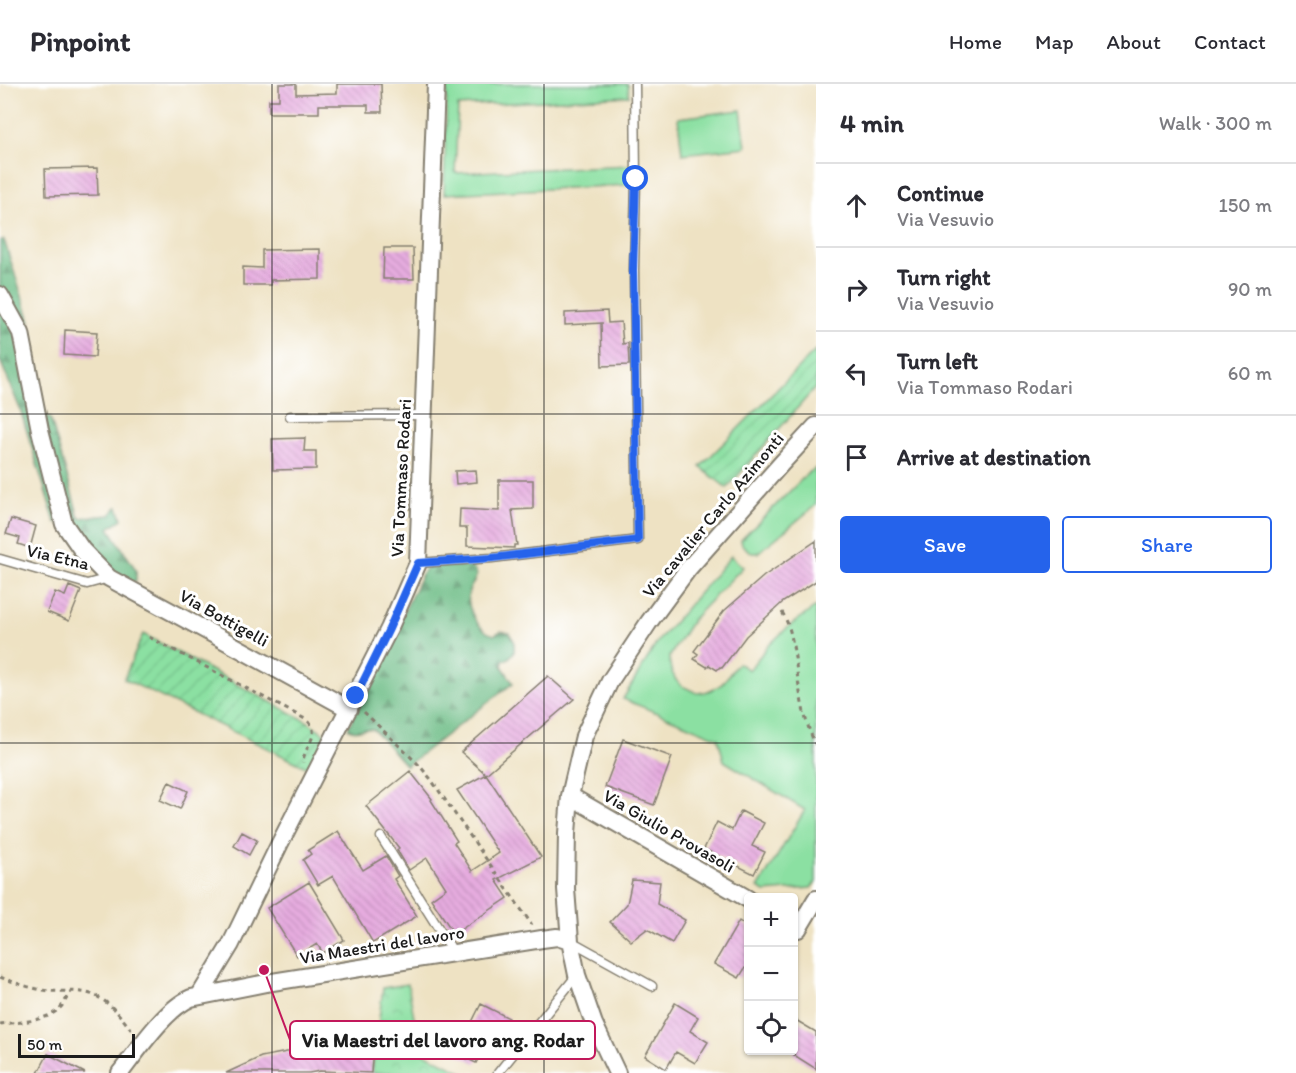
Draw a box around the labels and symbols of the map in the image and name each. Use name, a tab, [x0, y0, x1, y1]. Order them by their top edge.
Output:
route start	[622, 165, 648, 191]
street label: Via Tommaso Rodari	[386, 398, 416, 558]
street label: Via cavalier Carlo Azimonti	[637, 428, 789, 602]
street label: Via Etna	[24, 539, 92, 575]
street label: Via Bottigelli	[176, 584, 272, 652]
route end	[342, 682, 368, 708]
street label: Via Giulio Provasoli	[599, 784, 739, 878]
street label: Via Maestri del lavoro	[298, 921, 466, 969]
callout: Via Maestri del lavoro ang. Rodar	[290, 1021, 595, 1059]
text: Via Maestri del lavoro ang. Rodar	[302, 1028, 585, 1053]
scale bar	[18, 1031, 135, 1058]

